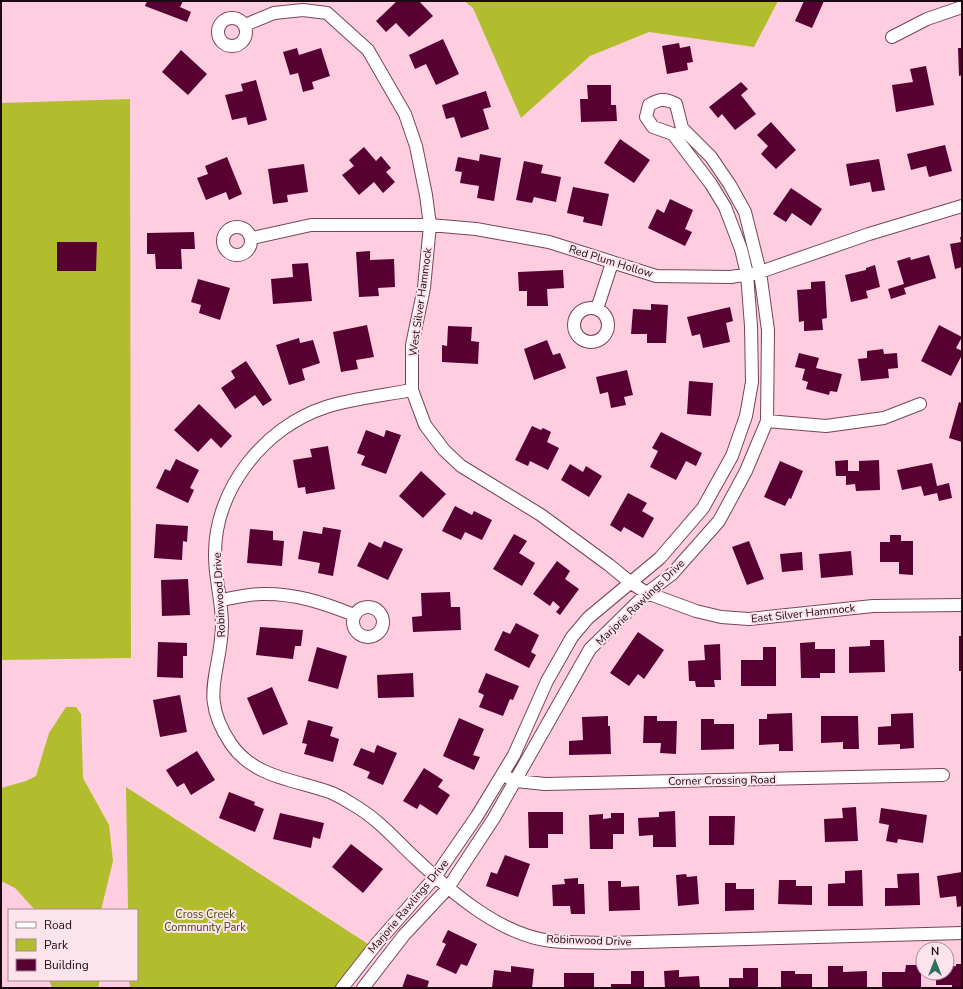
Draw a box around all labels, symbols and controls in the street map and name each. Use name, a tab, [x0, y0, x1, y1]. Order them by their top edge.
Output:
street label: Red Plum Hollow	[567, 242, 655, 281]
street label: West Silver Hammock	[405, 246, 436, 357]
street label: Robinwood Drive	[210, 552, 229, 638]
street label: Marjorie Rawlings Drive	[593, 556, 688, 649]
street label: East Silver Hammock	[750, 601, 856, 626]
street label: Corner Crossing Road	[668, 772, 776, 789]
street label: Marjorie Rawlings Drive	[365, 856, 452, 956]
park label: Cross Creek Community Park	[164, 907, 246, 935]
legend	[8, 909, 138, 981]
text: Road	[44, 917, 72, 933]
street label: Robinwood Drive	[546, 932, 632, 949]
text: Park	[44, 937, 69, 953]
north arrow	[915, 941, 955, 981]
text: N	[931, 944, 939, 959]
text: Building	[44, 957, 89, 973]

